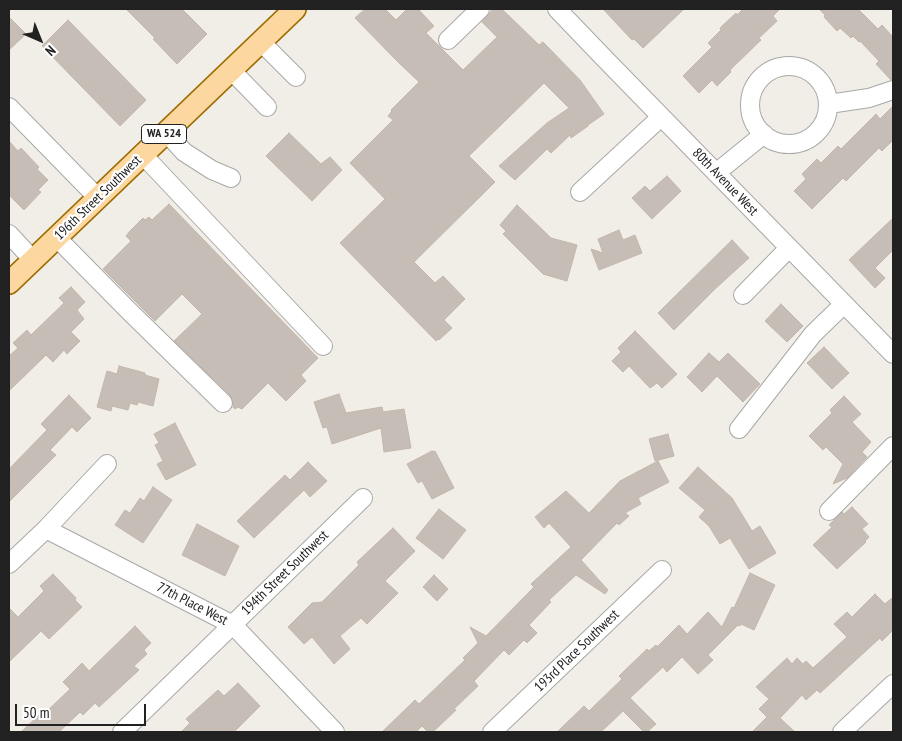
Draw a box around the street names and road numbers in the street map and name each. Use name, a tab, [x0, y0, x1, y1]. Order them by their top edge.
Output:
road number: WA 524	[142, 125, 186, 144]
street label: 80th Avenue West	[689, 145, 761, 219]
street label: 196th Street Southwest	[51, 152, 145, 244]
street label: 194th Street Southwest	[238, 527, 332, 619]
street label: 77th Place West	[154, 579, 230, 629]
street label: 193rd Place Southwest	[531, 606, 623, 696]

